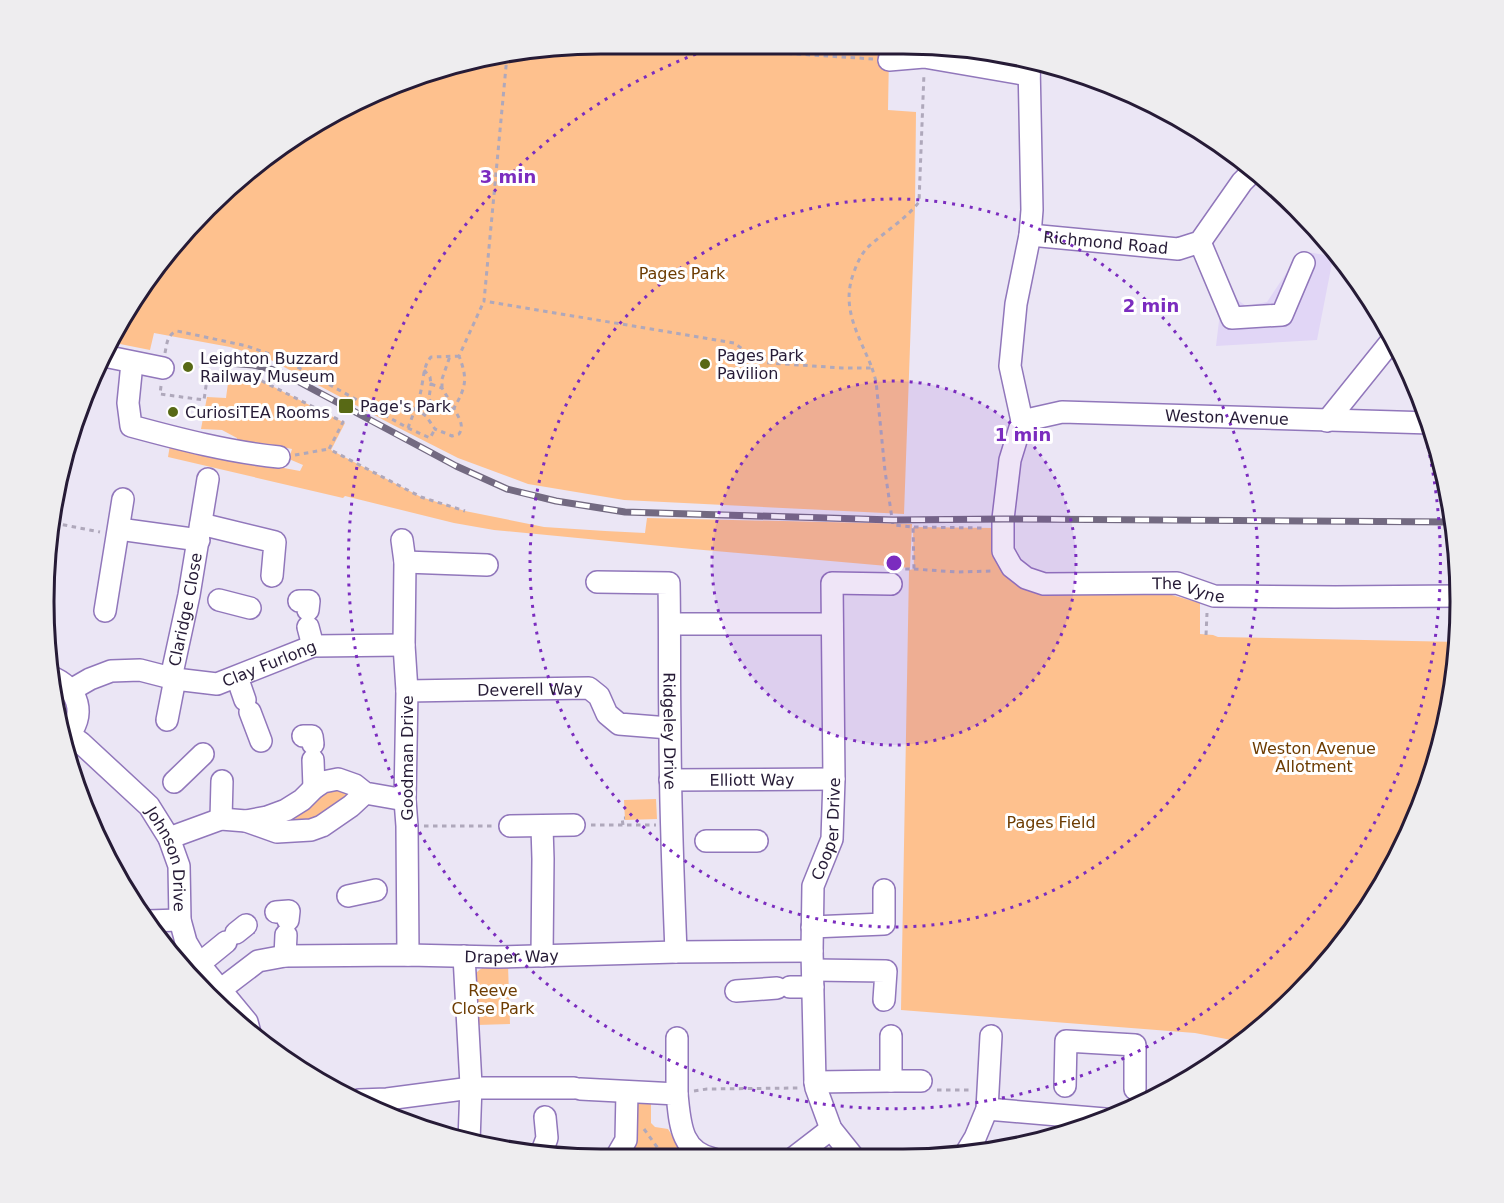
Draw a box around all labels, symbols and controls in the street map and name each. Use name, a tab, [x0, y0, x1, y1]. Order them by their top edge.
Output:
text: 3 min	[480, 166, 536, 187]
street label: Richmond Road	[1042, 227, 1169, 258]
park label: Pages Park	[639, 264, 726, 283]
text: 2 min	[1123, 295, 1179, 316]
place label: Pages Park Pavilion	[717, 346, 804, 383]
place label: Leighton Buzzard Railway Museum	[200, 349, 339, 386]
marker: Pages Park Pavilion	[698, 357, 712, 371]
marker: Leighton Buzzard Railway Museum	[181, 360, 195, 374]
marker: Page's Park	[337, 397, 355, 415]
place label: Page's Park	[360, 397, 452, 416]
place label: CuriosiTEA Rooms	[185, 403, 330, 422]
marker: CuriosiTEA Rooms	[166, 405, 180, 419]
street label: Weston Avenue	[1165, 406, 1289, 429]
text: 1 min	[995, 424, 1051, 445]
street label: Claridge Close	[165, 551, 206, 668]
centre of rings	[884, 553, 904, 573]
street label: The Vyne	[1151, 574, 1225, 606]
street label: Clay Furlong	[220, 637, 319, 691]
street label: Ridgeley Drive	[660, 672, 680, 790]
street label: Deverell Way	[477, 679, 583, 700]
street label: Goodman Drive	[398, 695, 417, 821]
park label: Weston Avenue Allotment	[1252, 739, 1376, 776]
street label: Elliott Way	[709, 770, 795, 790]
street label: Cooper Drive	[807, 777, 844, 883]
street label: Johnson Drive	[141, 802, 189, 912]
park label: Pages Field	[1006, 813, 1096, 832]
street label: Draper Way	[464, 946, 559, 967]
park label: Reeve Close Park	[451, 981, 535, 1018]

